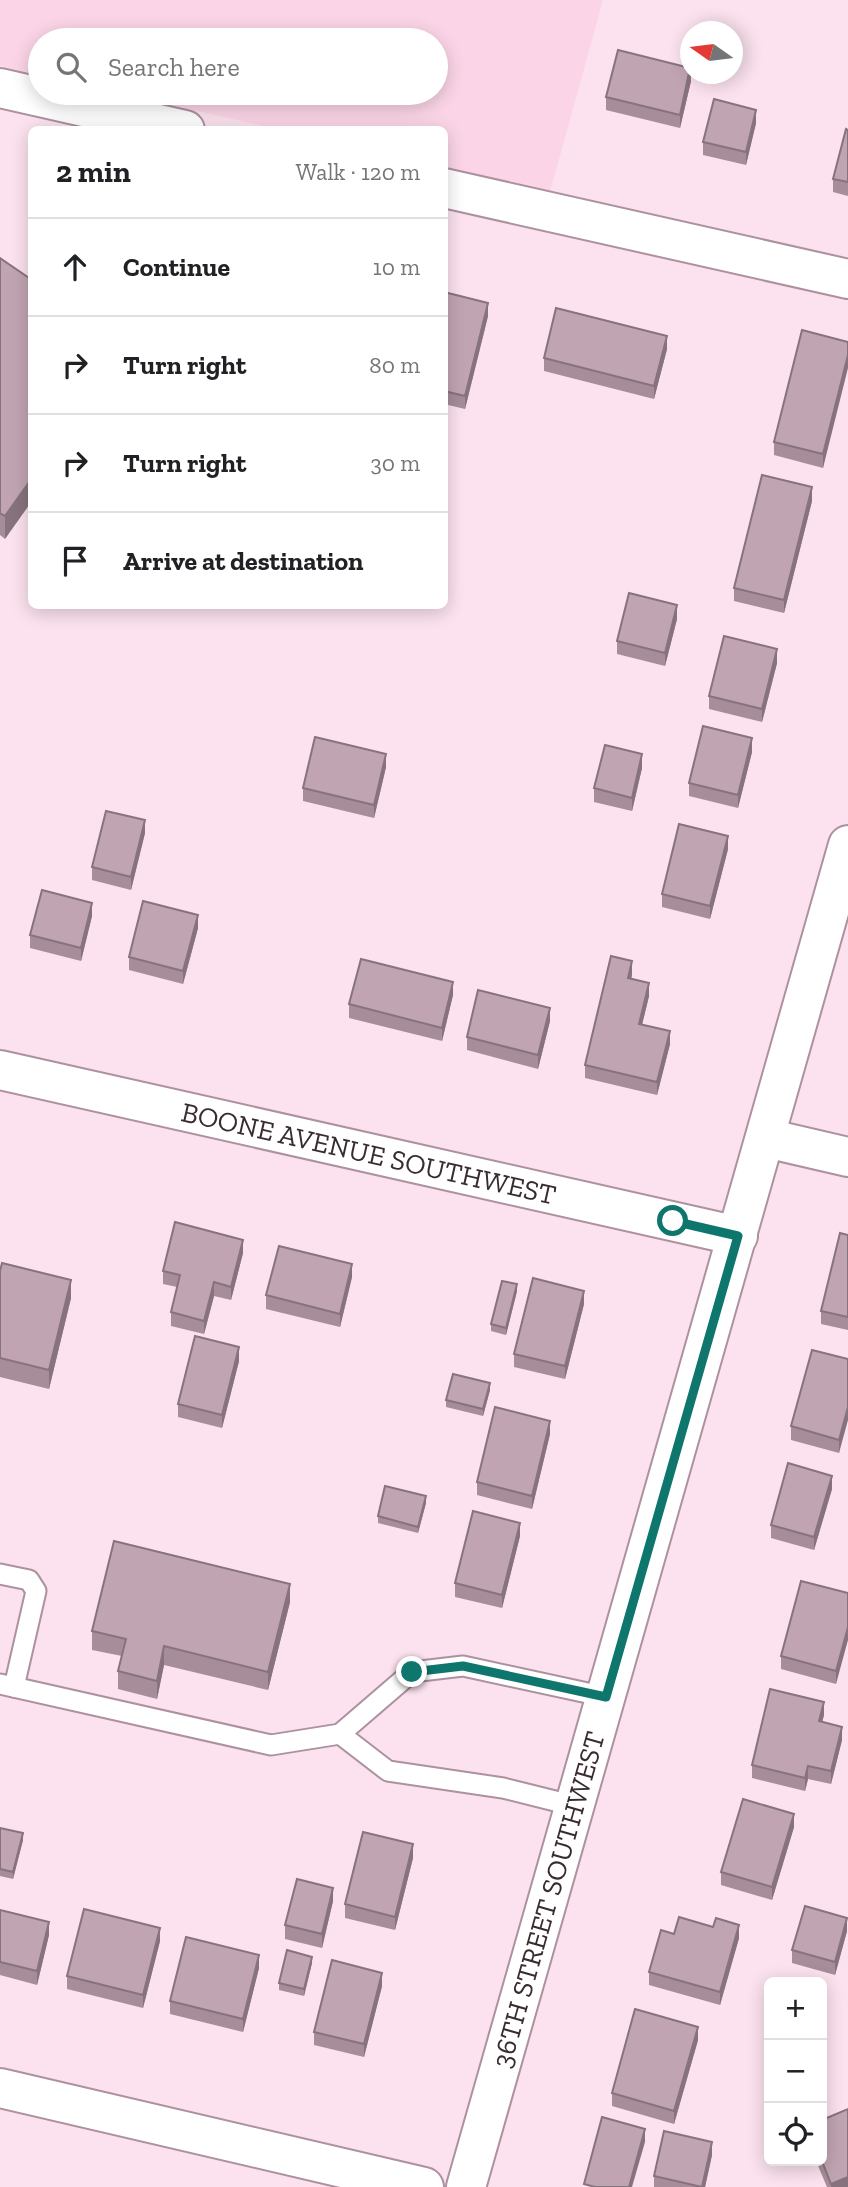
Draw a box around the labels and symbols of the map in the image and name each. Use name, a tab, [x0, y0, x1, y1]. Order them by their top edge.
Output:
north arrow	[680, 21, 743, 84]
street label: BOONE AVENUE SOUTHWEST	[178, 1095, 559, 1212]
route start	[657, 1205, 688, 1236]
route end	[396, 1656, 427, 1687]
street label: 36TH STREET SOUTHWEST	[485, 1728, 612, 2071]

